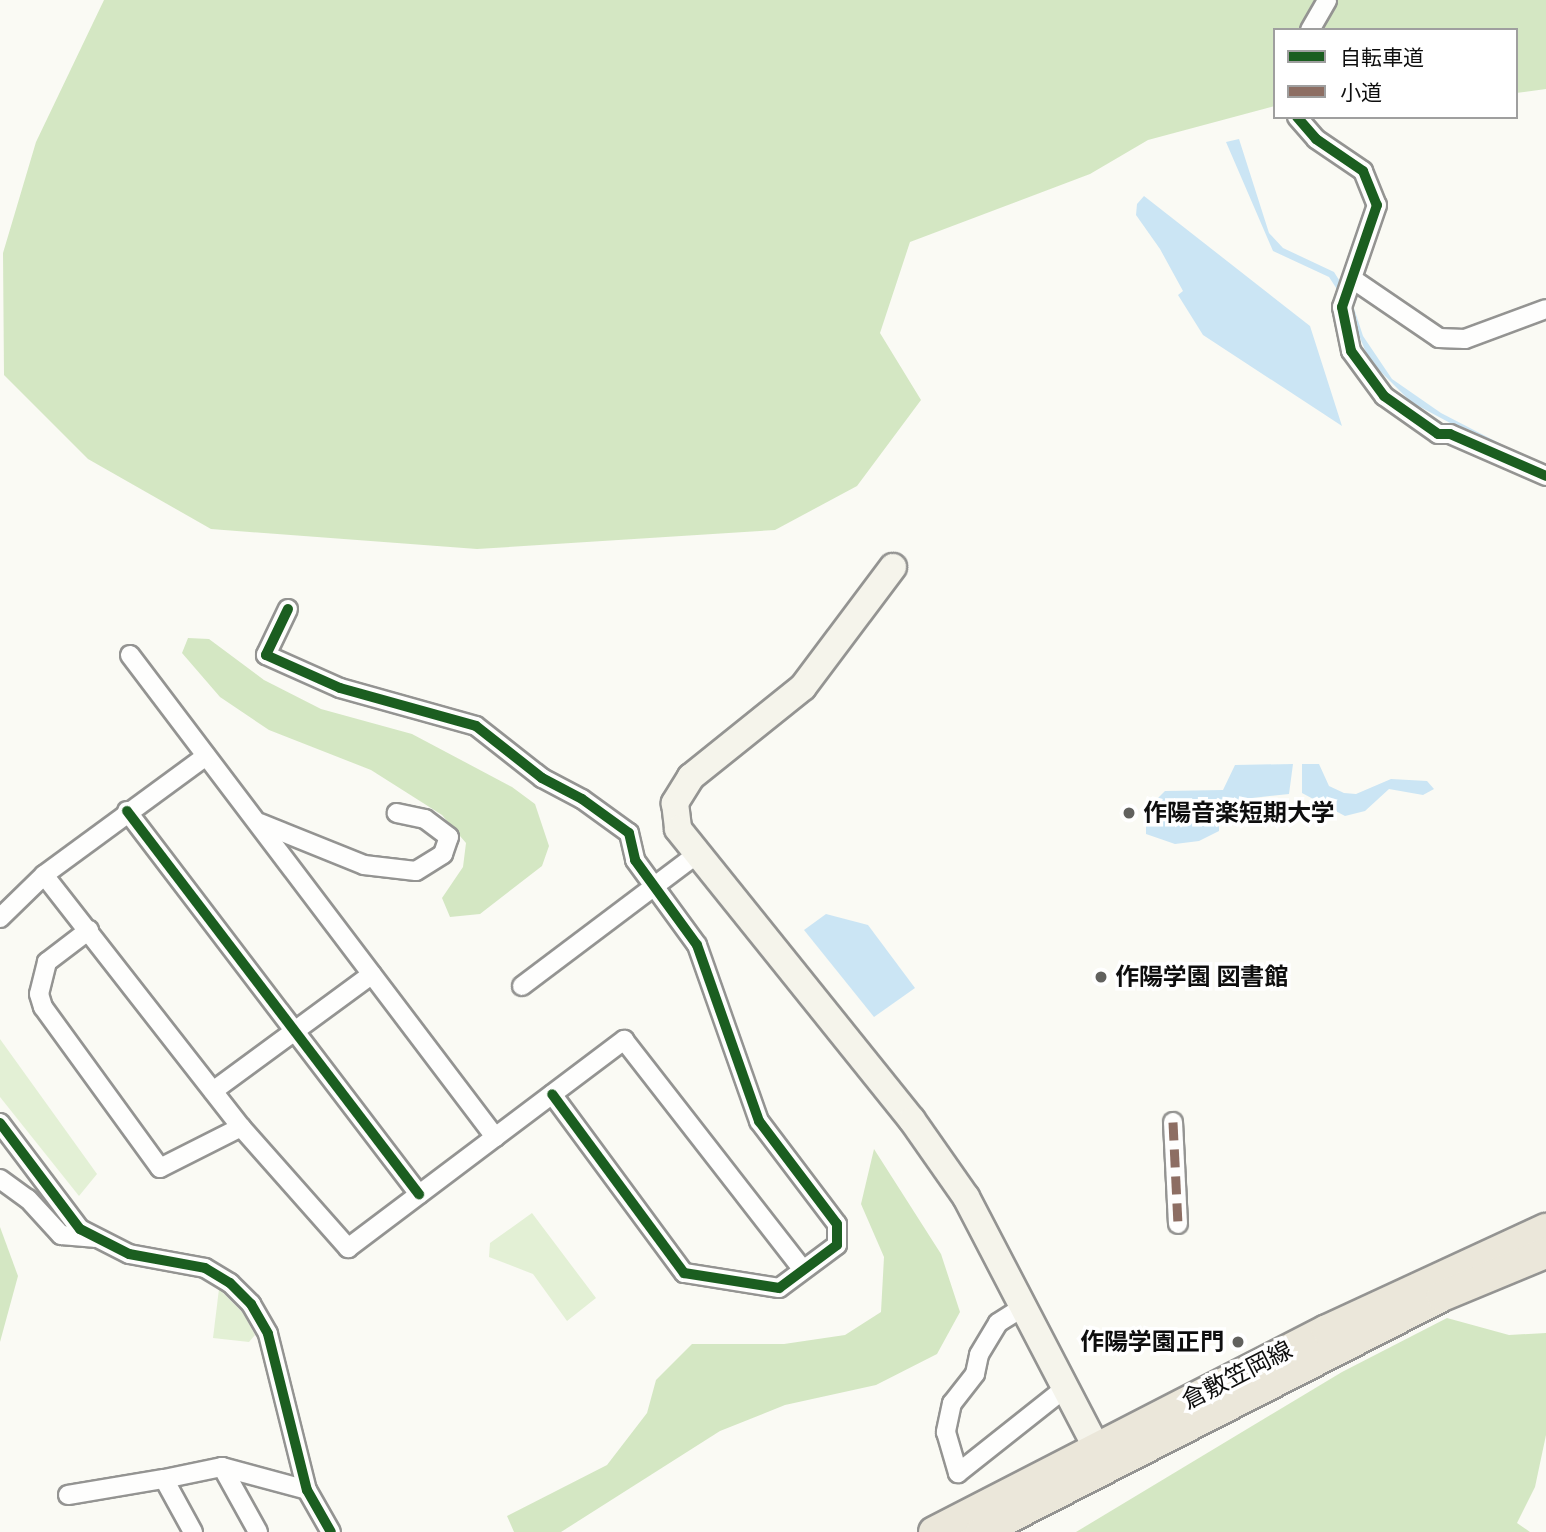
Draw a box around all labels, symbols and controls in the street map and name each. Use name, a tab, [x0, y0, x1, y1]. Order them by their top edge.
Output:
legend	[1273, 28, 1518, 119]
text: 自転車道	[1340, 43, 1424, 72]
text: 小道	[1340, 78, 1382, 107]
place label: 作陽音楽短期大学	[1143, 799, 1335, 827]
marker: 作陽音楽短期大学	[1121, 805, 1137, 821]
place label: 作陽学園 図書館	[1115, 963, 1288, 991]
marker: 作陽学園 図書館	[1093, 969, 1109, 985]
place label: 作陽学園正門	[1080, 1328, 1224, 1356]
marker: 作陽学園正門	[1230, 1334, 1246, 1350]
street label: 倉敷笠岡線	[1177, 1335, 1297, 1415]

